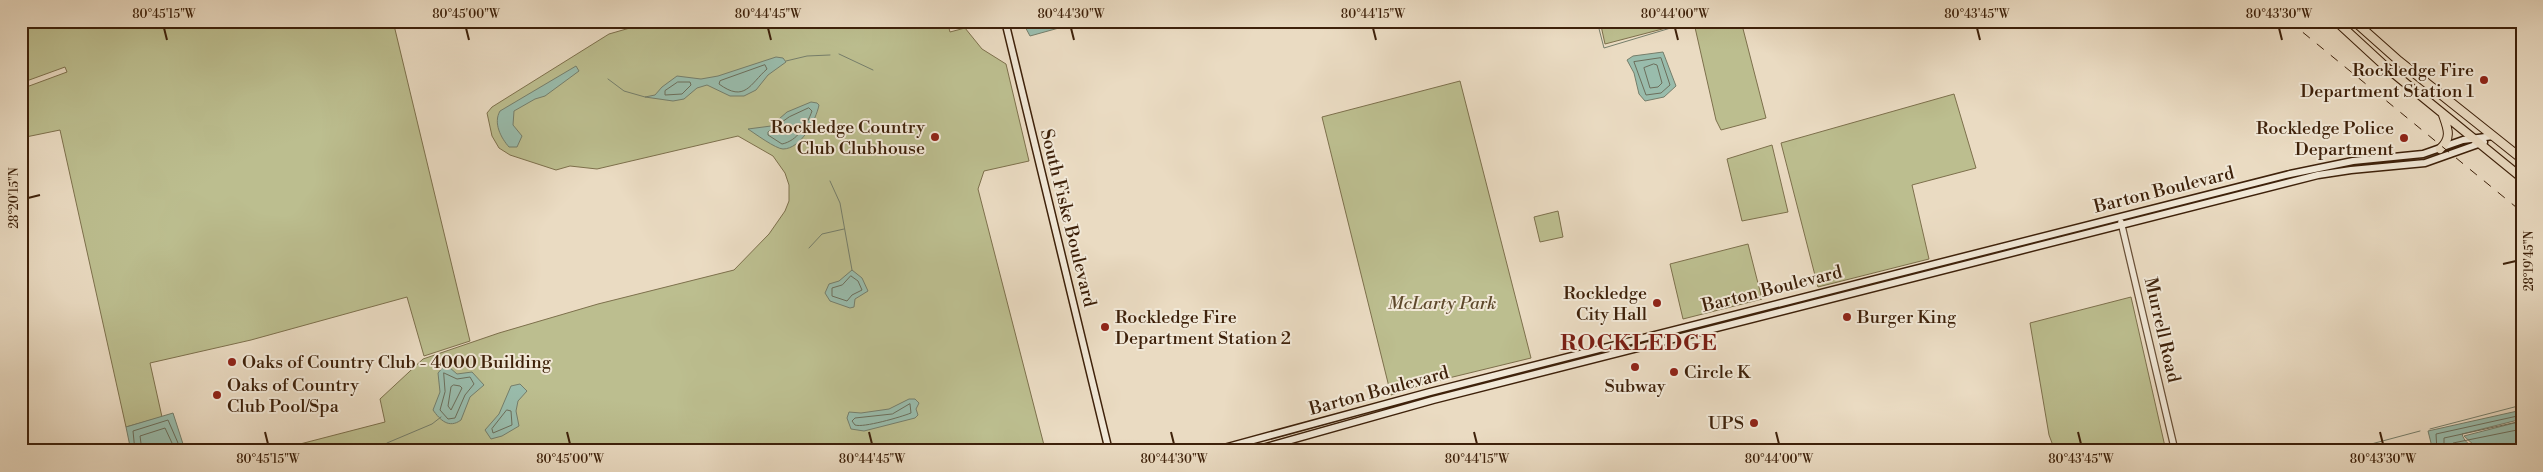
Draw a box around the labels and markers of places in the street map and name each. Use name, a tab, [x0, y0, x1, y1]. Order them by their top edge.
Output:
place label: Rockledge Fire Department Station 1	[2300, 59, 2474, 103]
marker: Rockledge Fire Department Station 1	[2478, 74, 2490, 86]
place label: Rockledge Country Club Clubhouse	[771, 116, 925, 160]
place label: Rockledge Police Department	[2256, 117, 2395, 161]
marker: Rockledge Country Club Clubhouse	[929, 131, 941, 143]
marker: Rockledge Police Department	[2398, 132, 2410, 144]
place label: Rockledge City Hall	[1563, 282, 1648, 326]
marker: Rockledge City Hall	[1651, 297, 1663, 309]
place label: Rockledge Fire Department Station 2	[1115, 306, 1291, 350]
place label: Burger King	[1856, 306, 1957, 329]
marker: Burger King	[1841, 311, 1853, 323]
marker: Rockledge Fire Department Station 2	[1099, 321, 1111, 333]
place label: Oaks of Country Club - 4000 Building	[242, 351, 552, 374]
marker: Oaks of Country Club - 4000 Building	[226, 356, 238, 368]
marker: Subway	[1629, 361, 1641, 373]
place label: Circle K	[1684, 361, 1752, 384]
marker: Circle K	[1668, 366, 1680, 378]
place label: Oaks of Country Club Pool/Spa	[227, 374, 359, 418]
place label: Subway	[1605, 375, 1666, 398]
marker: Oaks of Country Club Pool/Spa	[211, 389, 223, 401]
place label: UPS	[1708, 412, 1744, 435]
marker: UPS	[1748, 417, 1760, 429]

